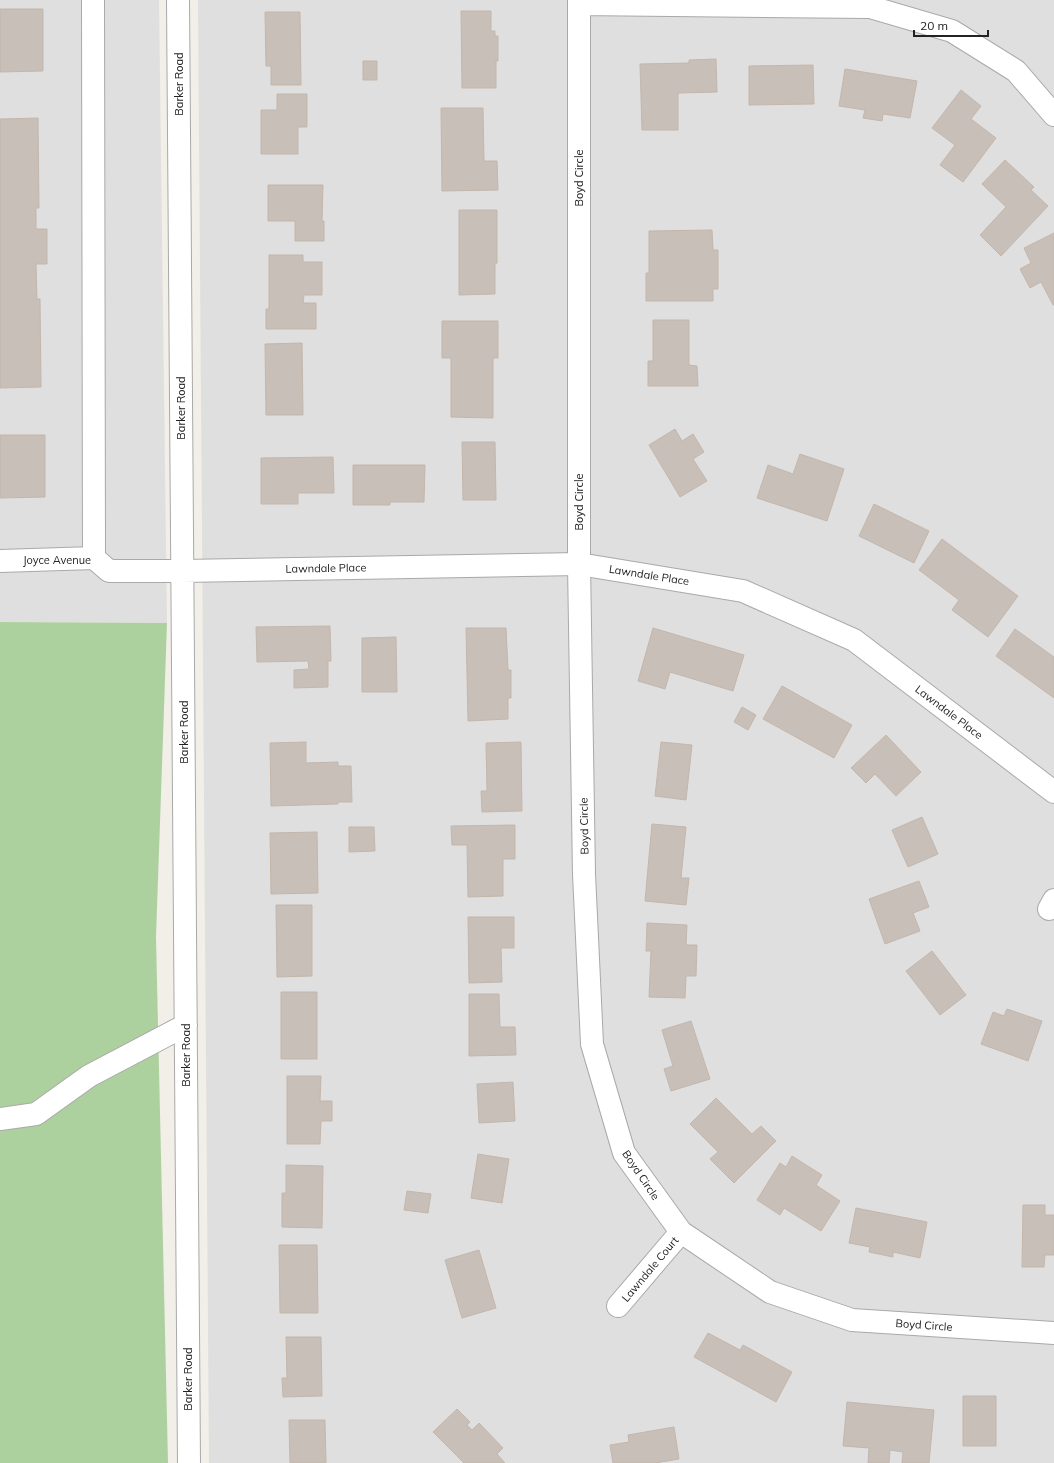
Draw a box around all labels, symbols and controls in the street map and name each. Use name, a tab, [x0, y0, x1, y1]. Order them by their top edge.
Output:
scale bar	[914, 12, 988, 38]
text: 20 m	[920, 18, 948, 33]
street label: Barker Road	[172, 52, 186, 116]
street label: Boyd Circle	[572, 149, 586, 207]
street label: Barker Road	[174, 376, 188, 440]
street label: Boyd Circle	[572, 473, 586, 531]
street label: Joyce Avenue	[23, 553, 91, 567]
street label: Lawndale Place	[285, 560, 367, 576]
street label: Lawndale Place	[608, 562, 690, 588]
street label: Lawndale Place	[912, 682, 986, 742]
street label: Barker Road	[177, 700, 191, 764]
street label: Boyd Circle	[577, 797, 591, 855]
street label: Barker Road	[179, 1023, 193, 1087]
street label: Boyd Circle	[619, 1147, 663, 1203]
street label: Lawndale Court	[619, 1233, 682, 1305]
street label: Boyd Circle	[895, 1316, 953, 1334]
street label: Barker Road	[181, 1347, 195, 1411]

